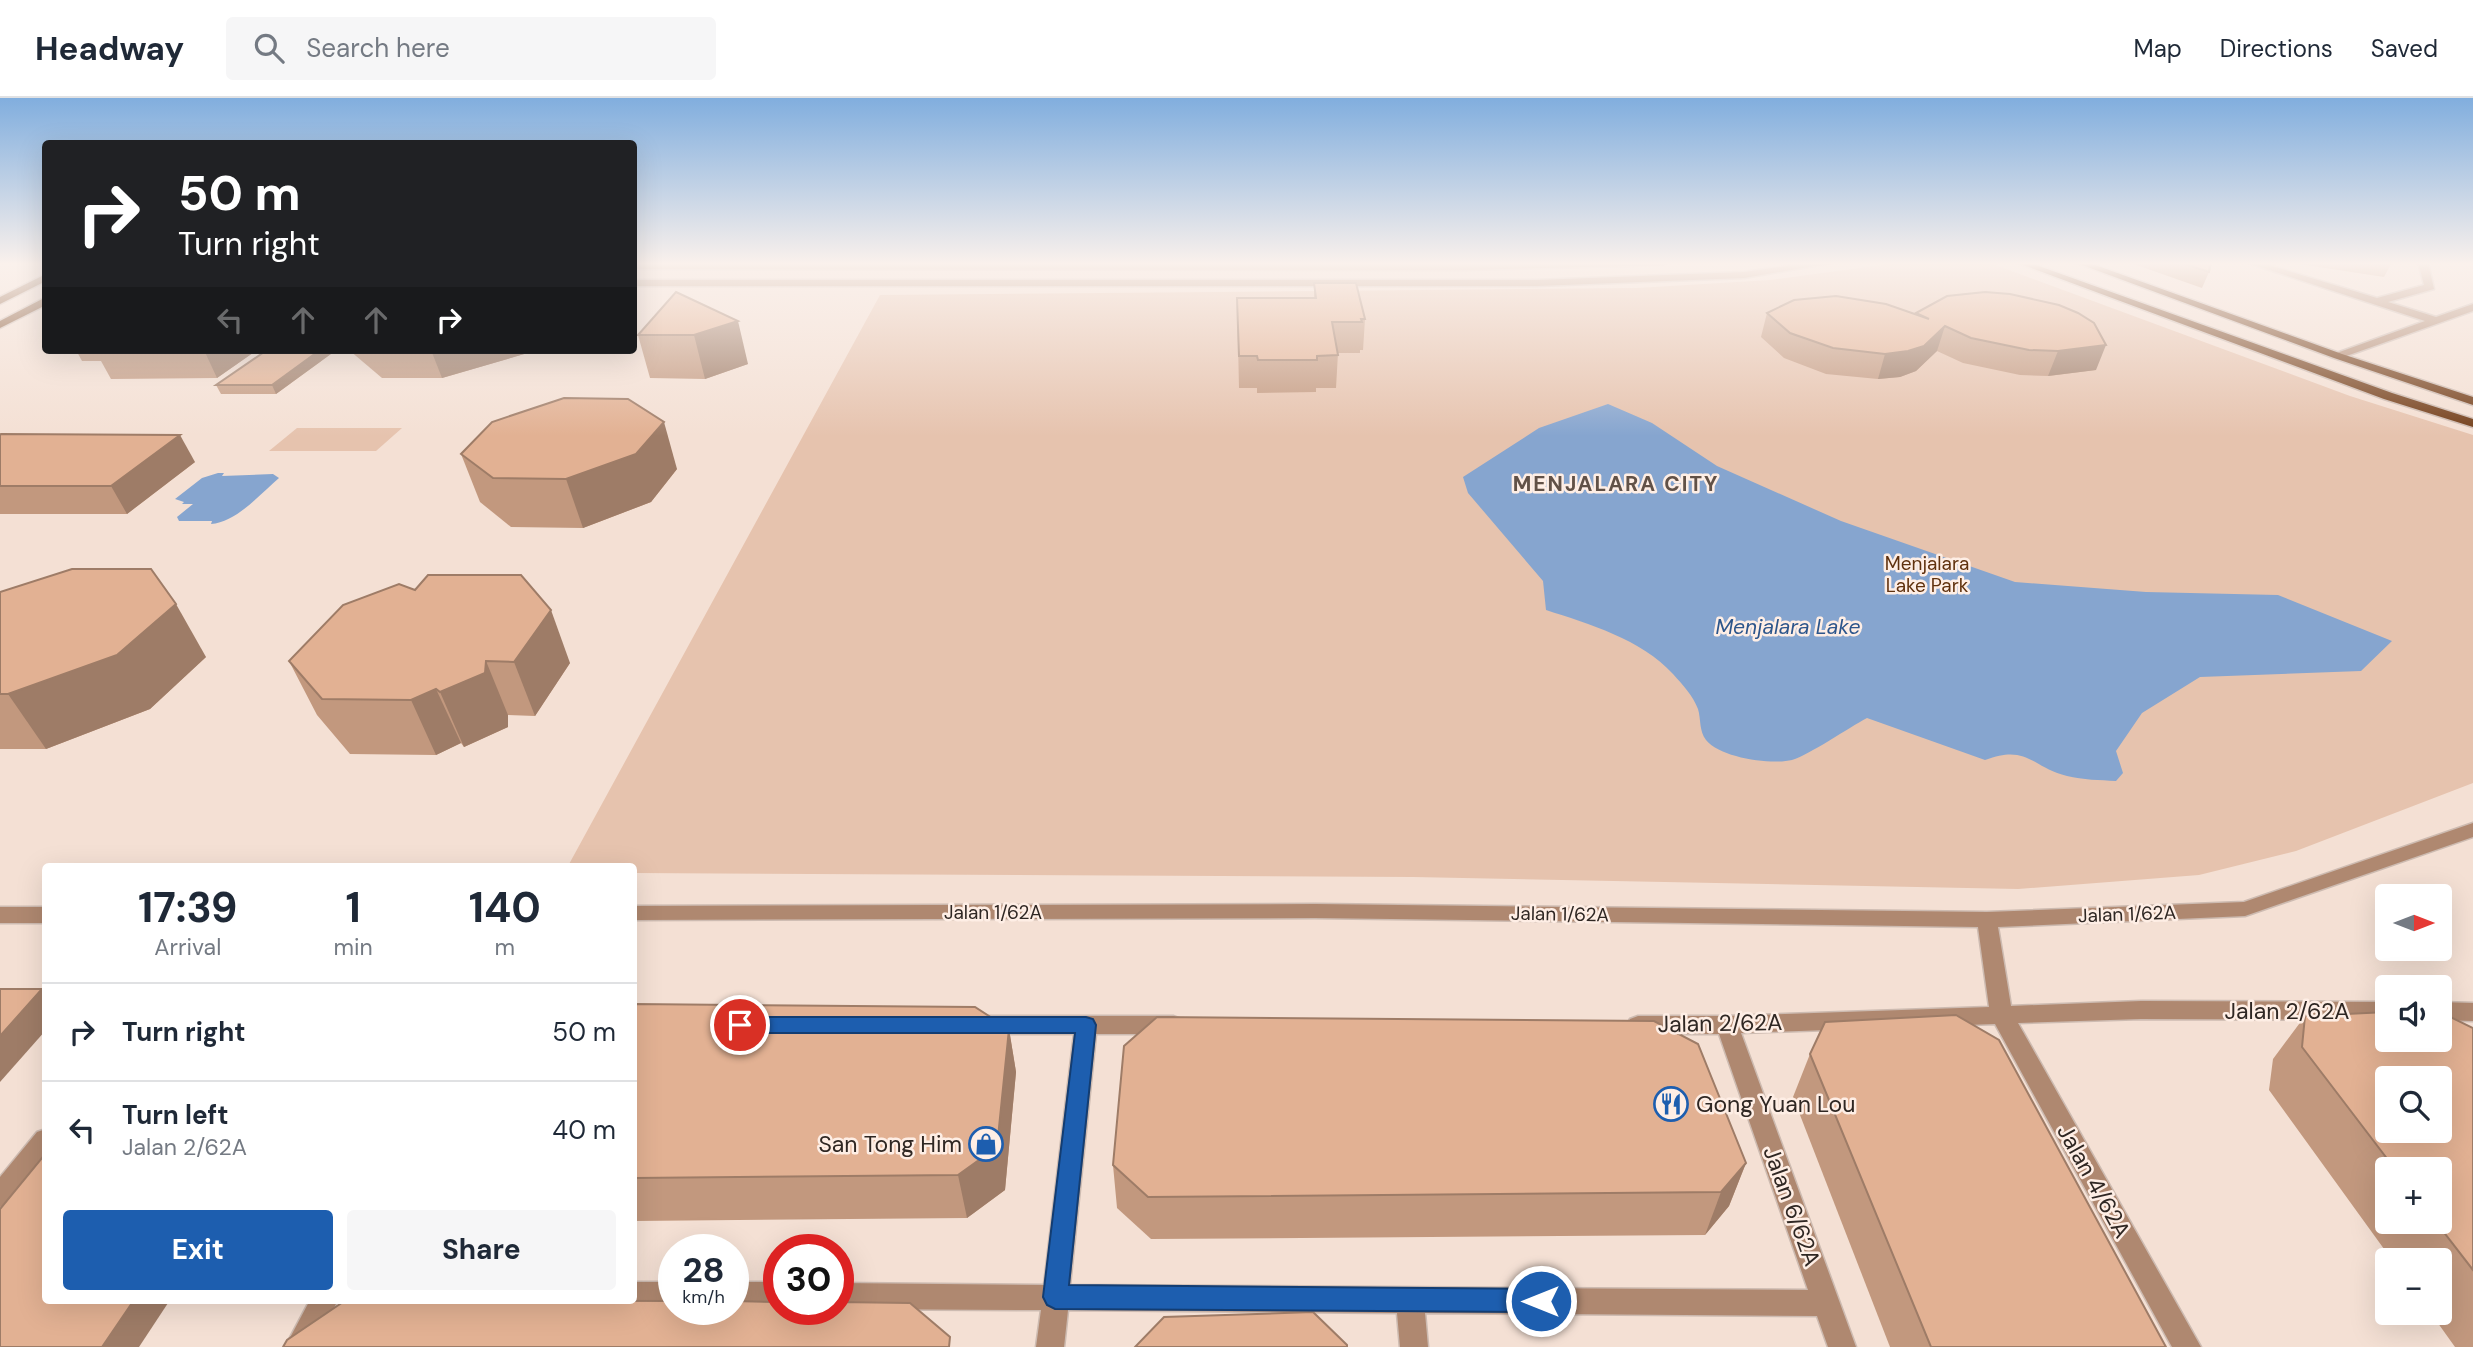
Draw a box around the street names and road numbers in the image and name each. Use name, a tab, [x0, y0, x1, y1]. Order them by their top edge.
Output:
street label: Jalan 1/62A	[944, 900, 1042, 925]
street label: Jalan 1/62A	[2077, 900, 2177, 928]
street label: Jalan 1/62A	[1511, 901, 1610, 927]
street label: Jalan 2/62A	[2225, 996, 2349, 1026]
street label: Jalan 2/62A	[1657, 1007, 1783, 1039]
street label: Jalan 4/62A	[2050, 1119, 2138, 1243]
street label: Jalan 6/62A	[1756, 1142, 1828, 1270]

